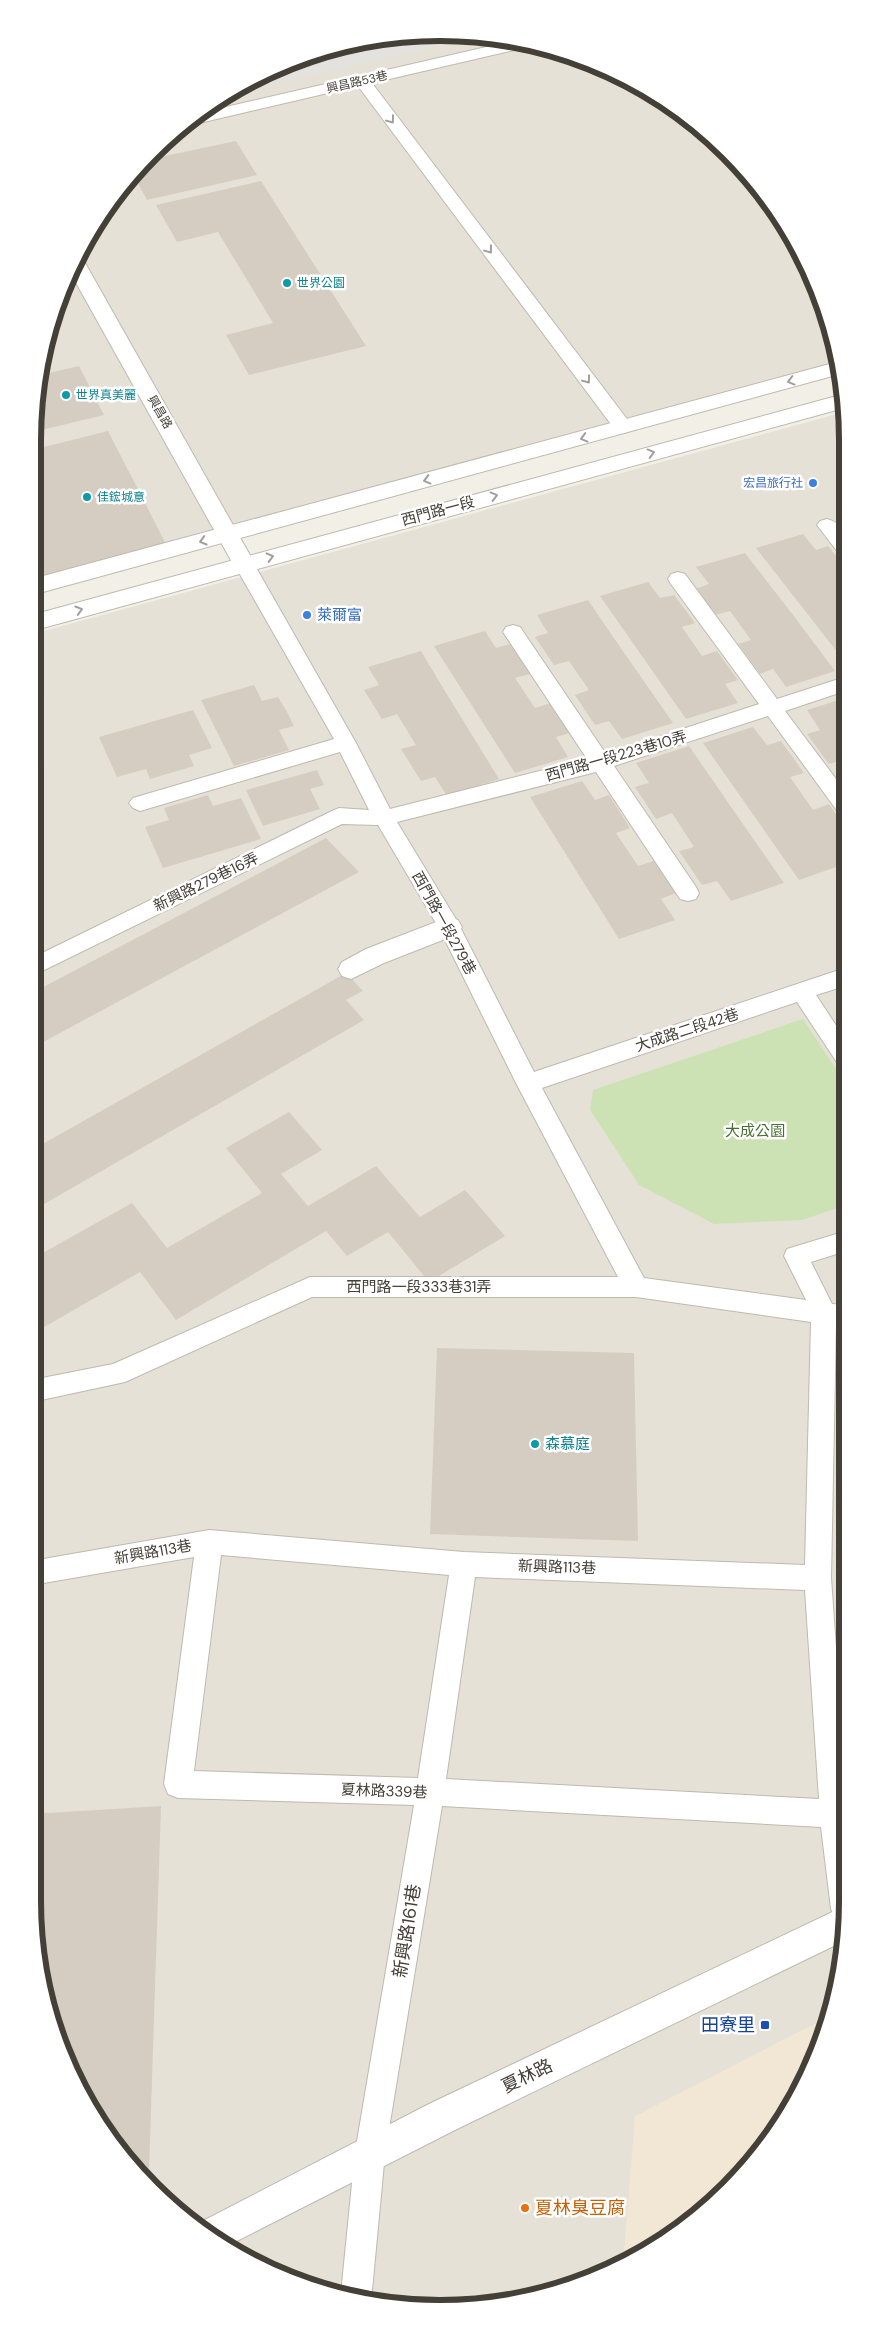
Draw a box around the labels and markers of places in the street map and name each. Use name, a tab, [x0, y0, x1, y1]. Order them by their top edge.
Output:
place label: 世界公園	[297, 275, 345, 291]
marker: 世界公園	[281, 277, 293, 289]
place label: 世界真美麗	[76, 387, 136, 403]
marker: 世界真美麗	[60, 389, 72, 401]
place label: 宏昌旅行社	[743, 475, 803, 491]
marker: 宏昌旅行社	[807, 477, 819, 489]
place label: 佳鋐城意	[97, 489, 145, 505]
marker: 佳鋐城意	[81, 491, 93, 503]
place label: 萊爾富	[317, 605, 362, 625]
marker: 萊爾富	[301, 609, 313, 621]
place label: 森慕庭	[545, 1434, 590, 1454]
marker: 森慕庭	[529, 1438, 541, 1450]
place label: 田寮里	[701, 2013, 755, 2037]
marker: 田寮里	[759, 2019, 771, 2031]
place label: 夏林臭豆腐	[535, 2196, 625, 2220]
marker: 夏林臭豆腐	[519, 2202, 531, 2214]

